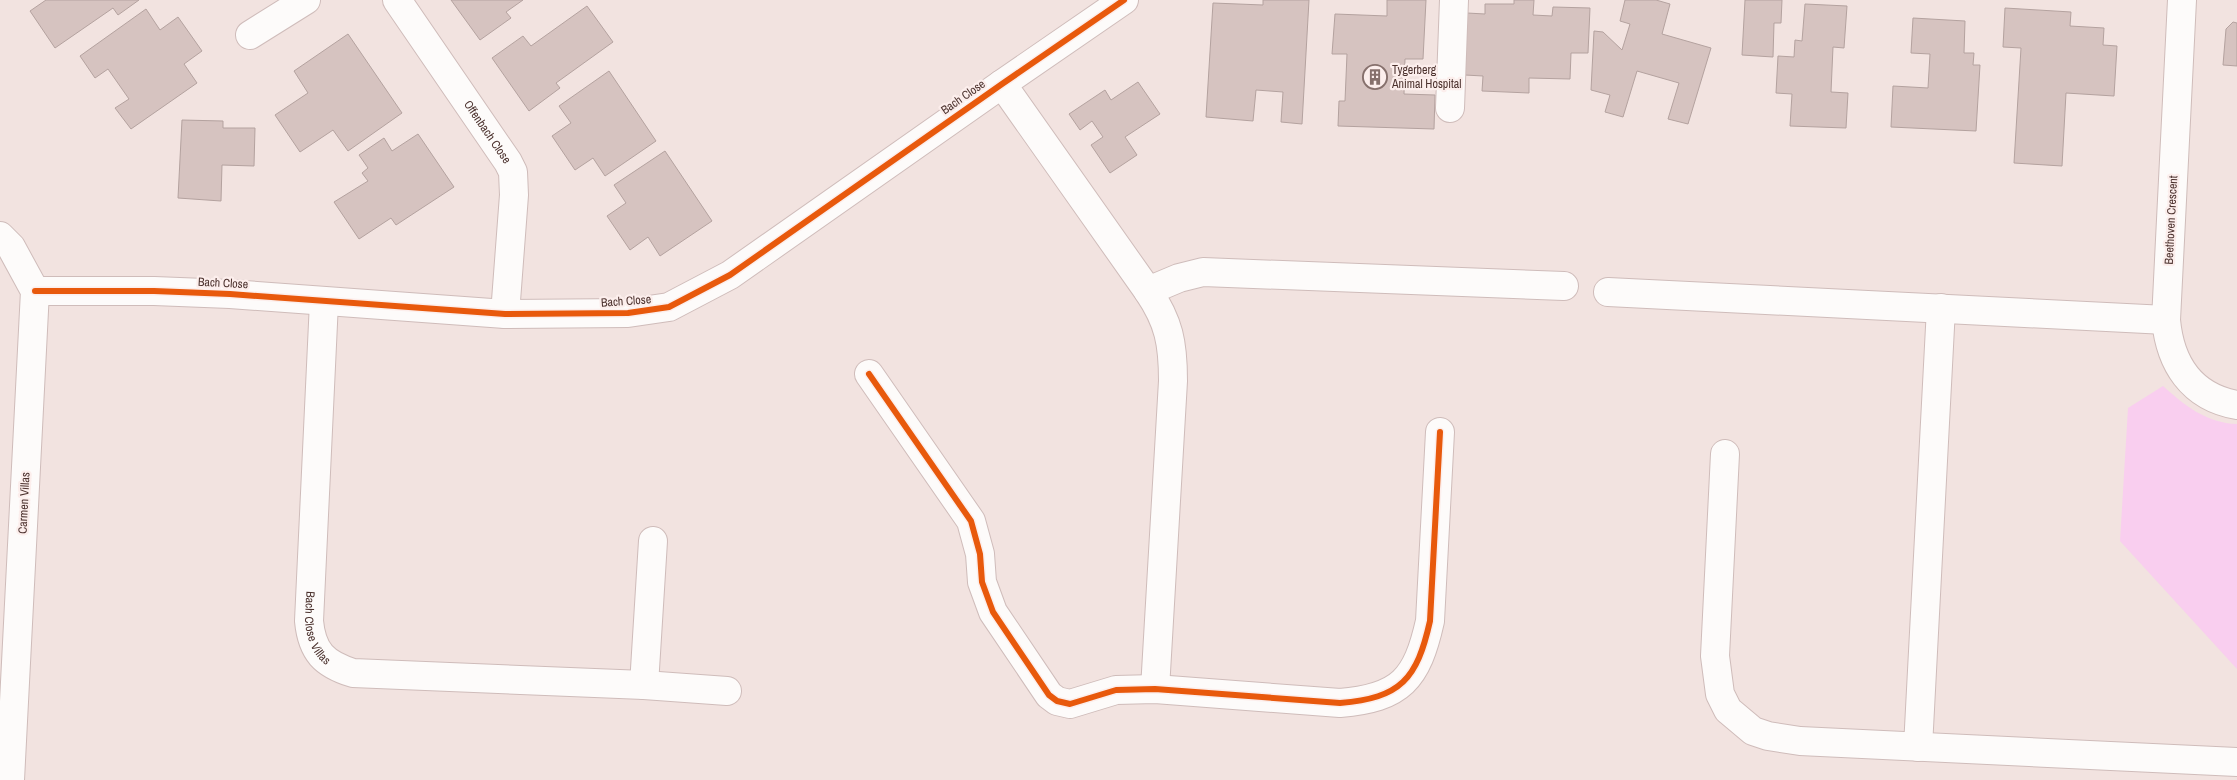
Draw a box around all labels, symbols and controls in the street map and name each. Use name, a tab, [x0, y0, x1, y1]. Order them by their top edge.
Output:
place label: Tygerberg Animal Hospital	[1391, 62, 1461, 92]
building icon: Tygerberg Animal Hospital	[1362, 64, 1388, 90]
street label: Bach Close	[938, 76, 988, 118]
street label: Offenbach Close	[460, 97, 515, 167]
street label: Beethoven Crescent	[2161, 175, 2181, 265]
street label: Bach Close	[197, 274, 249, 292]
street label: Bach Close	[600, 291, 652, 311]
street label: Carmen Villas	[14, 472, 34, 534]
street label: Bach Close Villas	[301, 591, 334, 668]

